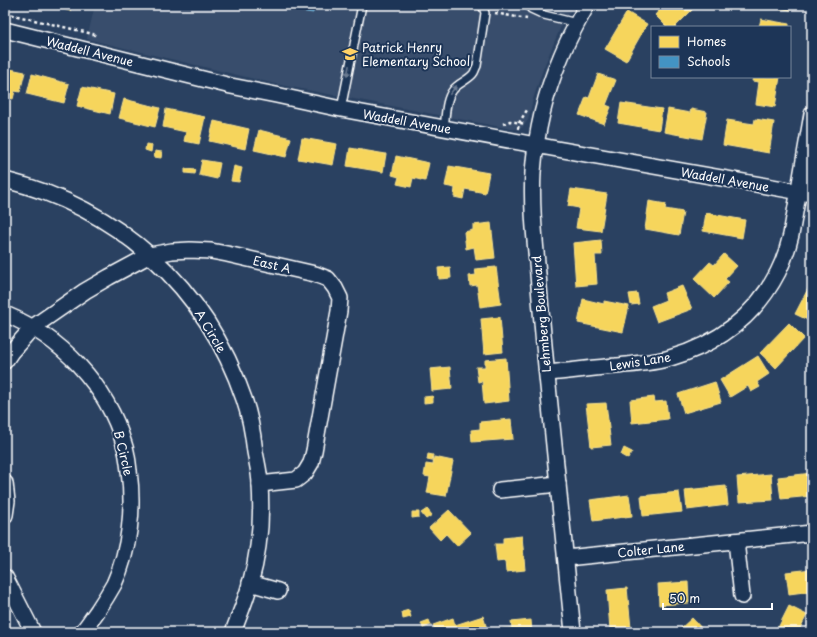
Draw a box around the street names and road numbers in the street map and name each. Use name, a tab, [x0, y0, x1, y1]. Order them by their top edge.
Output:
street label: Waddell Avenue	[45, 31, 136, 71]
street label: Waddell Avenue	[361, 104, 453, 138]
street label: Waddell Avenue	[679, 162, 771, 196]
street label: East A	[251, 251, 293, 277]
street label: Lehmberg Boulevard	[527, 254, 555, 373]
street label: A Circle	[191, 306, 231, 356]
street label: Lewis Lane	[608, 347, 672, 375]
street label: B Circle	[110, 428, 138, 478]
street label: Colter Lane	[617, 537, 686, 561]

